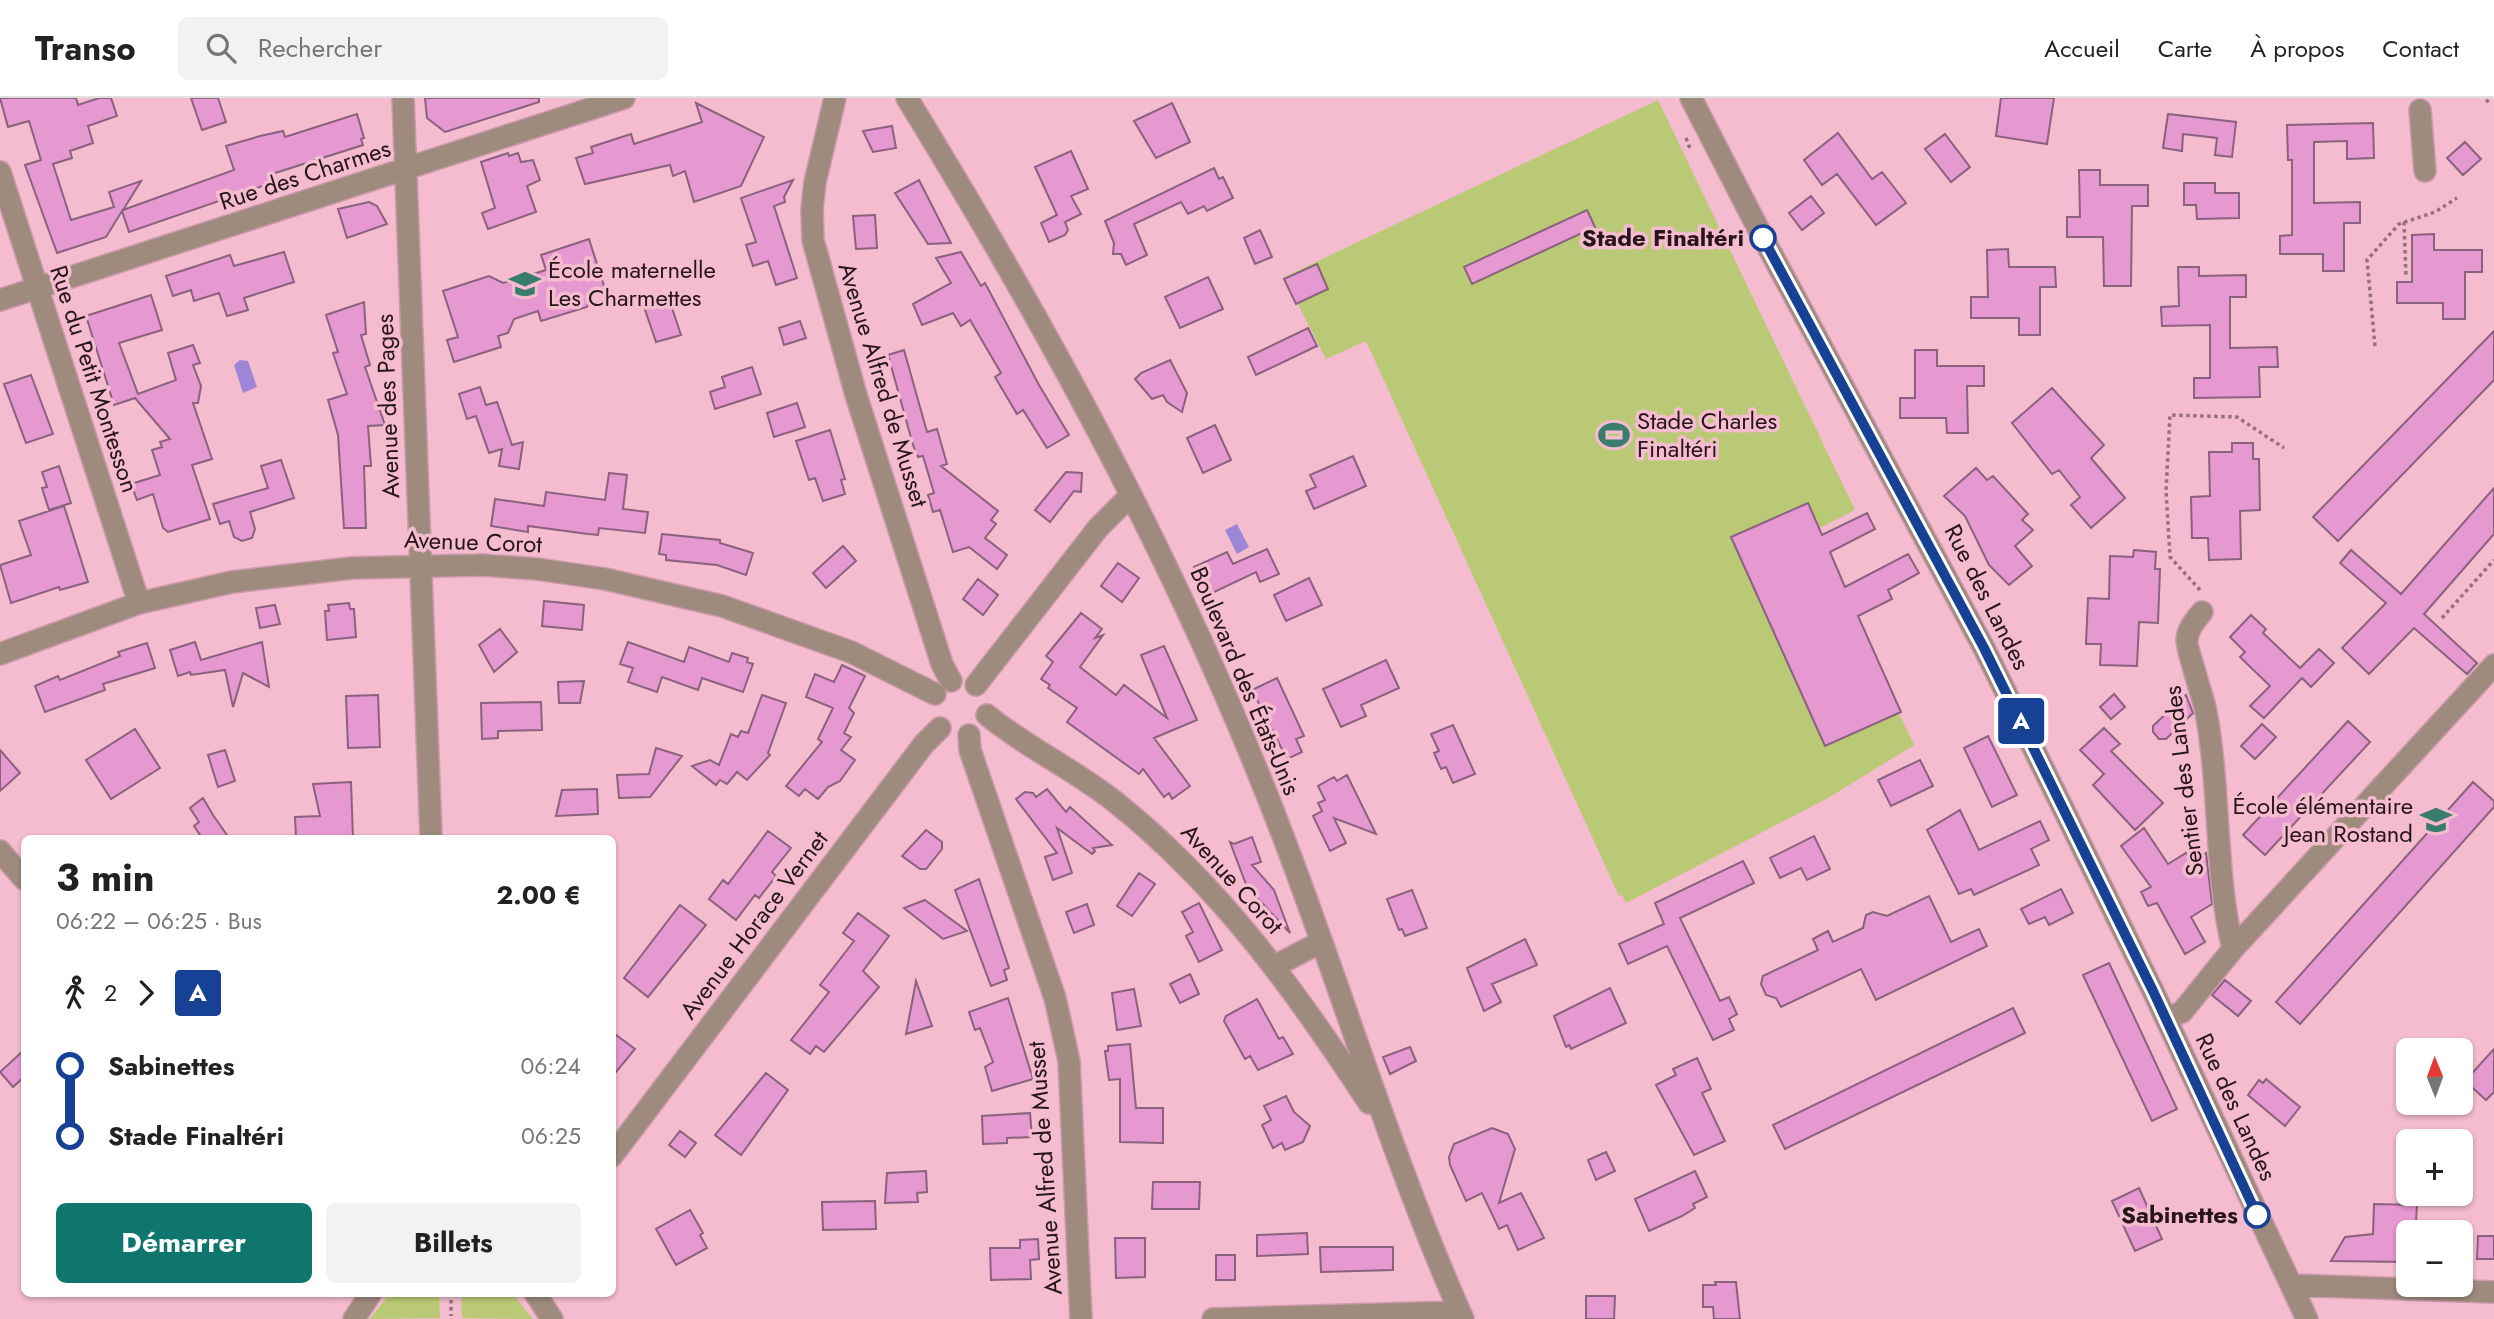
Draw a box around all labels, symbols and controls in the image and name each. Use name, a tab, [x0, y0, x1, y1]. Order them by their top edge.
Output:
search box	[178, 17, 668, 80]
text: Transo	[35, 25, 136, 72]
icon: search	[202, 29, 240, 67]
text: Rechercher	[258, 29, 382, 67]
text: Accueil	[2044, 31, 2120, 66]
text: Carte	[2158, 31, 2212, 66]
text: À propos	[2250, 31, 2344, 66]
text: Contact	[2382, 31, 2459, 66]
street label: Rue des Charmes	[215, 130, 395, 219]
place label: Stade Finaltéri	[1582, 220, 1744, 255]
marker: Stade Finaltéri	[1750, 225, 1776, 251]
place label: École maternelle Les Charmettes	[548, 252, 716, 315]
street label: Avenue Alfred de Musset	[830, 258, 937, 512]
street label: Rue du Petit Montesson	[41, 261, 148, 497]
school or university icon: École maternelle Les Charmettes	[508, 267, 542, 301]
street label: Avenue des Pages	[367, 313, 408, 499]
place label: Stade Charles Finaltéri	[1637, 403, 1777, 466]
sports icon: Stade Charles Finaltéri	[1597, 418, 1631, 452]
street label: Rue des Landes	[1936, 518, 2039, 676]
street label: Avenue Corot	[403, 522, 543, 561]
street label: Boulevard des États-Unis	[1181, 561, 1309, 801]
street label: Sentier des Landes	[2154, 684, 2213, 878]
line badge: A	[1998, 698, 2044, 744]
text: A	[2012, 703, 2030, 738]
place label: École élémentaire Jean Rostand	[2232, 788, 2413, 851]
school or university icon: École élémentaire Jean Rostand	[2419, 803, 2453, 837]
street label: Avenue Corot	[1173, 816, 1292, 942]
street label: Avenue Horace Vernet	[671, 823, 836, 1026]
text: 3 min	[56, 850, 155, 905]
text: 2.00 €	[496, 876, 581, 914]
text: 06:22 – 06:25 · Bus	[56, 904, 262, 938]
icon: walk	[56, 974, 94, 1012]
icon: forward	[127, 974, 165, 1012]
text: A	[189, 975, 207, 1010]
text: 2	[104, 976, 117, 1010]
street label: Rue des Landes	[2187, 1027, 2286, 1186]
north arrow	[2396, 1038, 2473, 1115]
map controls	[2396, 1038, 2473, 1297]
street label: Avenue Alfred de Musset	[1018, 1040, 1071, 1296]
text: Sabinettes	[108, 1047, 235, 1085]
text: 06:24	[521, 1049, 581, 1083]
text: Stade Finaltéri	[108, 1117, 284, 1155]
text: 06:25	[521, 1119, 581, 1153]
button: +	[2396, 1129, 2473, 1206]
place label: Sabinettes	[2121, 1197, 2238, 1232]
marker: Sabinettes	[2244, 1202, 2270, 1228]
button: Démarrer	[56, 1203, 312, 1283]
button: Billets	[326, 1203, 581, 1283]
button: −	[2396, 1220, 2473, 1297]

